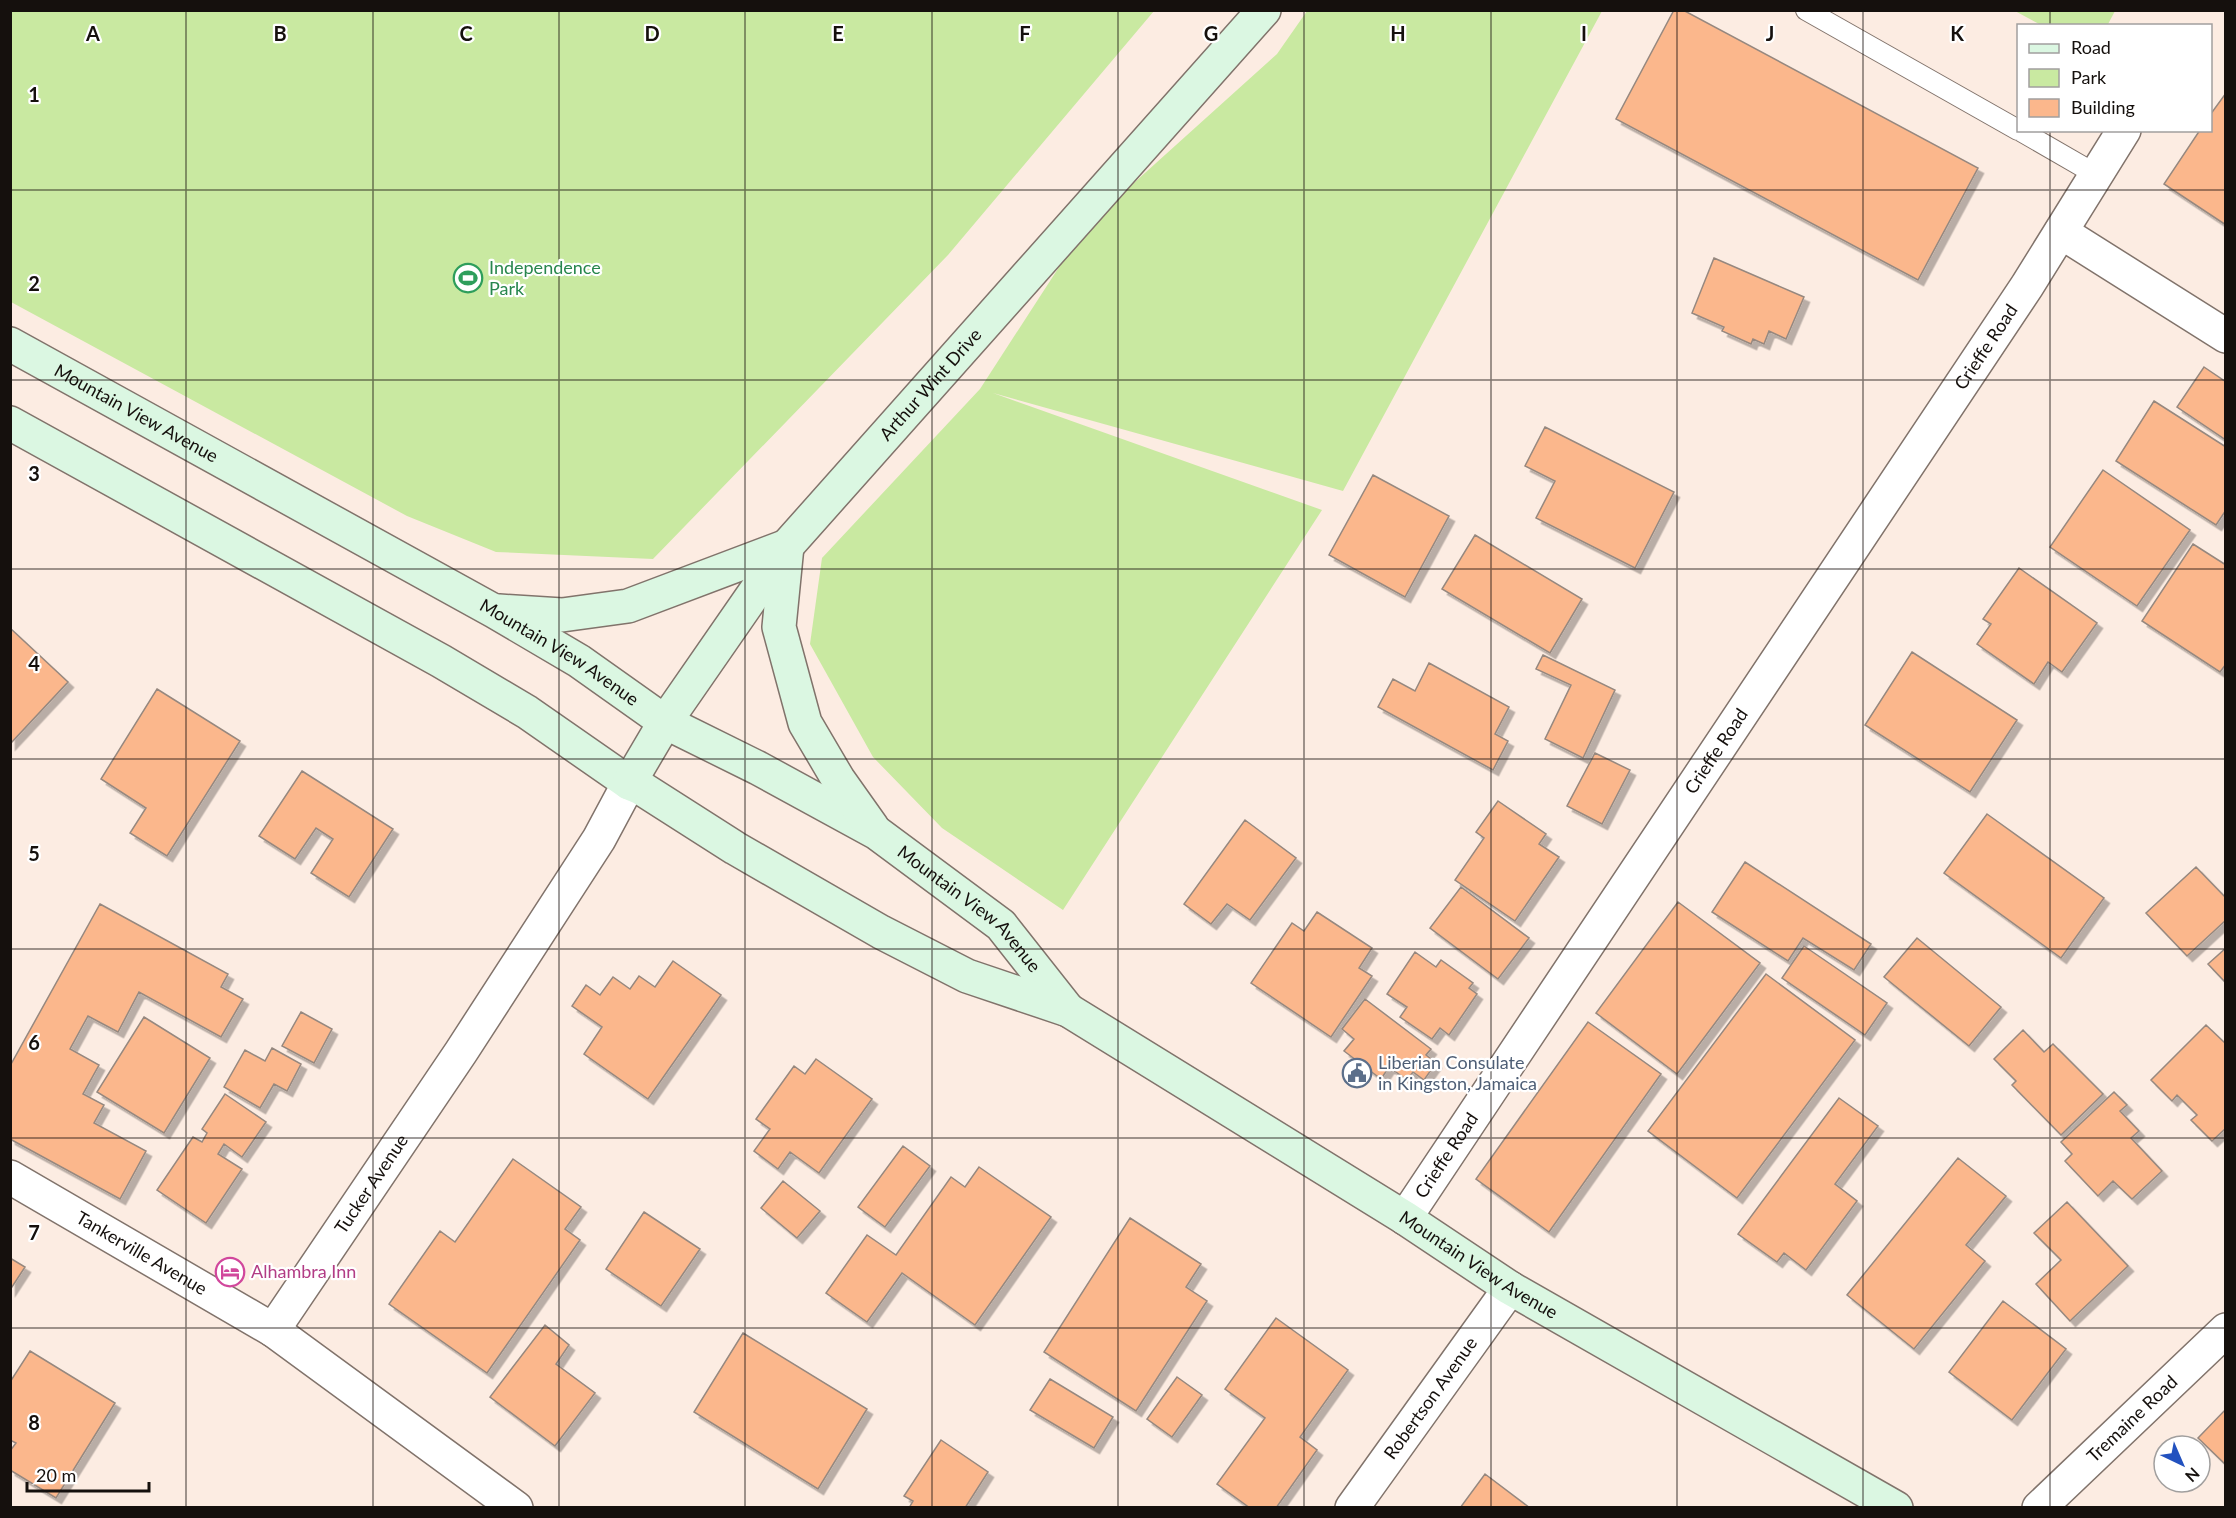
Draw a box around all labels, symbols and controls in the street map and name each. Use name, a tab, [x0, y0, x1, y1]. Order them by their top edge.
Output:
text: A	[85, 21, 100, 45]
text: B	[273, 21, 287, 45]
text: C	[459, 21, 473, 45]
text: D	[644, 21, 660, 45]
text: E	[832, 21, 844, 45]
text: F	[1019, 21, 1031, 45]
text: G	[1204, 21, 1218, 45]
text: H	[1390, 21, 1406, 45]
text: I	[1581, 21, 1587, 45]
text: J	[1766, 21, 1774, 45]
text: K	[1950, 21, 1964, 45]
legend	[2017, 24, 2212, 132]
text: Road	[2071, 36, 2111, 58]
text: Park	[2071, 66, 2107, 88]
text: 1	[28, 82, 40, 106]
text: Building	[2071, 96, 2135, 118]
place label: Independence Park	[489, 256, 601, 299]
sports icon: Independence Park	[452, 262, 484, 294]
text: 2	[28, 271, 40, 295]
street label: Crieffe Road	[1949, 300, 2022, 393]
street label: Arthur Wint Drive	[874, 323, 986, 445]
street label: Mountain View Avenue	[51, 359, 222, 467]
text: 3	[28, 461, 40, 485]
street label: Mountain View Avenue	[476, 593, 643, 710]
text: 4	[28, 651, 40, 675]
street label: Crieffe Road	[1679, 704, 1752, 798]
street label: Mountain View Avenue	[893, 840, 1046, 976]
text: 5	[28, 841, 40, 865]
text: 6	[28, 1030, 40, 1054]
place label: Liberian Consulate in Kingston, Jamaica	[1378, 1051, 1537, 1094]
public building icon: Liberian Consulate in Kingston, Jamaica	[1341, 1057, 1373, 1089]
street label: Crieffe Road	[1409, 1108, 1482, 1202]
street label: Tucker Avenue	[329, 1130, 412, 1238]
street label: Mountain View Avenue	[1396, 1205, 1562, 1323]
street label: Tankerville Avenue	[73, 1206, 211, 1299]
text: 7	[28, 1220, 40, 1244]
hotel icon: Alhambra Inn	[214, 1256, 246, 1288]
place label: Alhambra Inn	[251, 1260, 356, 1282]
street label: Robertson Avenue	[1379, 1332, 1481, 1463]
street label: Tremaine Road	[2082, 1370, 2182, 1466]
text: 8	[28, 1410, 40, 1434]
north arrow	[2152, 1434, 2212, 1494]
scale bar	[27, 1455, 148, 1493]
text: 20 m	[36, 1464, 76, 1486]
text: N	[2182, 1464, 2204, 1486]

